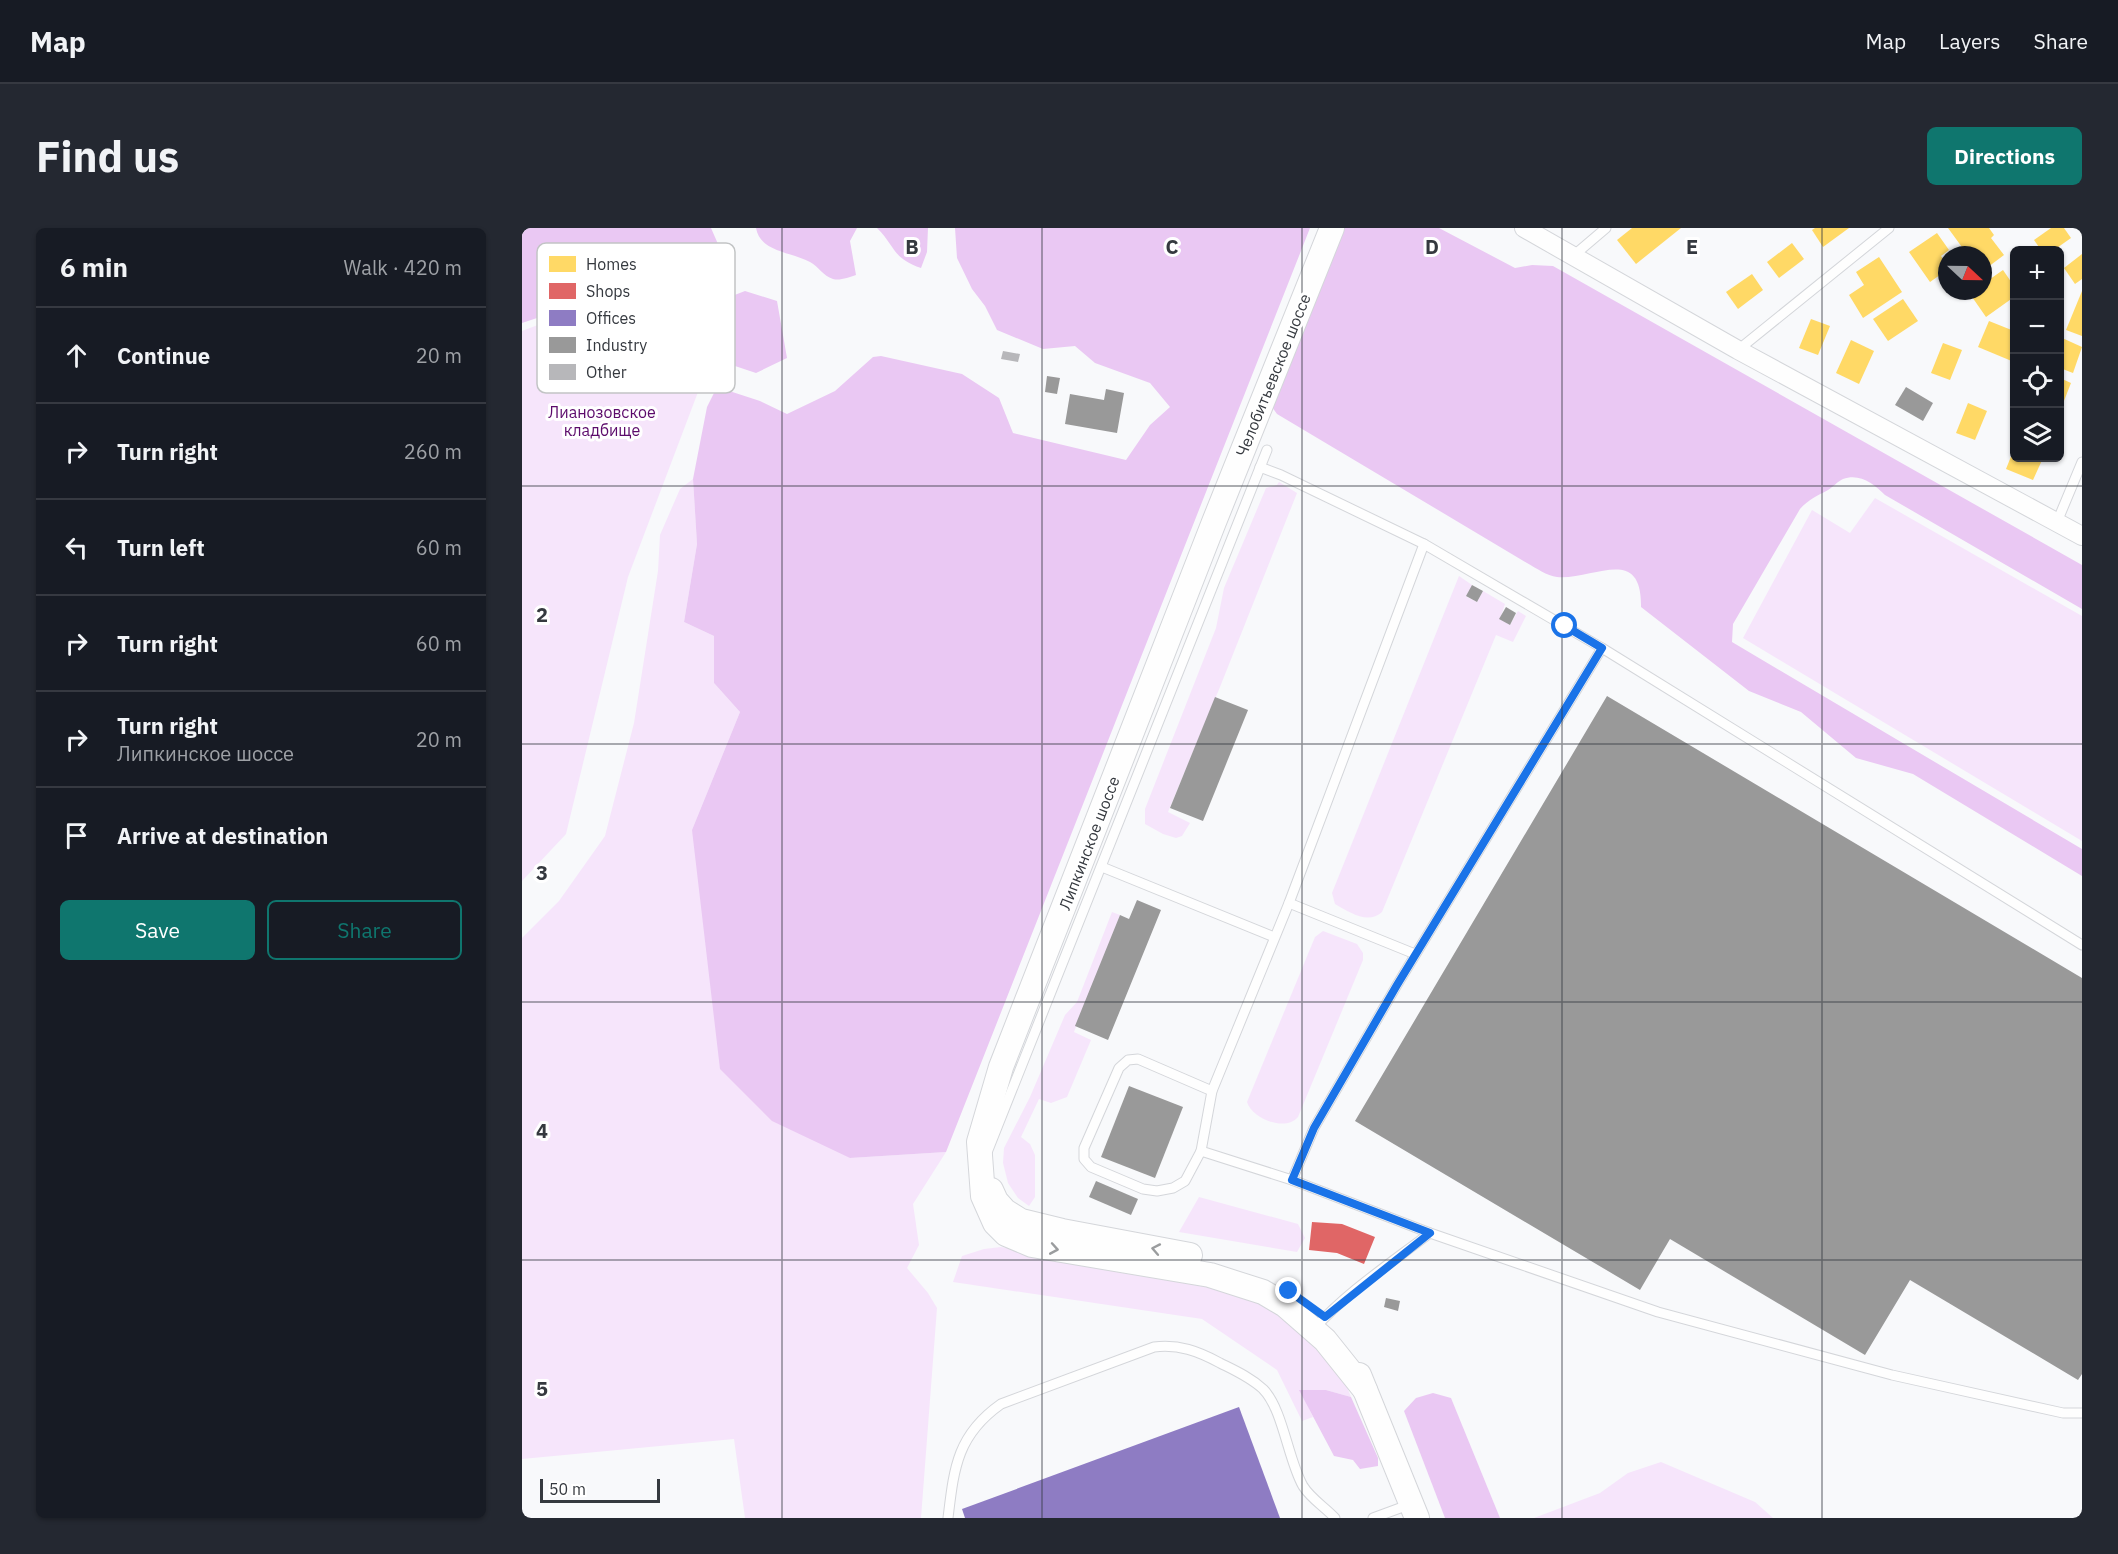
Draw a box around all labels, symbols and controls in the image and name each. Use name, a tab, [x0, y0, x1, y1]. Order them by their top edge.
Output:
text: Map	[30, 23, 86, 60]
text: Map	[1866, 27, 1906, 55]
text: Layers	[1939, 27, 2001, 55]
text: Share	[2034, 27, 2088, 55]
button: Directions	[1927, 127, 2082, 185]
text: Find us	[36, 129, 179, 184]
text: B	[905, 233, 919, 260]
text: C	[1165, 233, 1179, 260]
text: D	[1425, 233, 1439, 260]
text: E	[1686, 233, 1698, 260]
legend	[537, 243, 735, 393]
north arrow	[1938, 246, 1992, 300]
map controls	[2010, 246, 2064, 462]
button: +	[2010, 246, 2064, 300]
text: 6 min	[60, 250, 128, 284]
text: Walk · 420 m	[344, 254, 462, 281]
text: Homes	[586, 254, 637, 274]
text: Shops	[586, 281, 630, 301]
street label: Челобитьевское шоссе	[1231, 291, 1315, 459]
button: −	[2010, 300, 2064, 354]
text: Offices	[586, 308, 636, 328]
text: Industry	[586, 335, 647, 355]
icon: ahead	[60, 339, 93, 372]
text: Continue	[117, 341, 210, 370]
text: 20 m	[416, 342, 462, 369]
button: locate	[2010, 354, 2064, 408]
text: Other	[586, 362, 627, 382]
park label: Лианозовское кладбище	[548, 402, 656, 440]
button: layers	[2010, 408, 2064, 462]
icon: right	[60, 435, 93, 468]
text: Turn right	[117, 437, 218, 466]
text: 260 m	[404, 438, 462, 465]
icon: left	[60, 531, 93, 564]
text: Turn left	[117, 533, 205, 562]
text: 60 m	[416, 534, 462, 561]
text: 2	[536, 601, 548, 628]
route start	[1551, 612, 1577, 638]
icon: right	[60, 627, 93, 660]
text: Turn right	[117, 629, 218, 658]
text: 60 m	[416, 630, 462, 657]
text: Turn right	[117, 711, 218, 740]
icon: right	[60, 723, 93, 756]
text: 20 m	[416, 726, 462, 753]
text: Липкинское шоссе	[117, 740, 294, 767]
street label: Липкинское шоссе	[1054, 773, 1124, 913]
icon: arrive	[60, 819, 93, 852]
text: Arrive at destination	[117, 821, 328, 850]
text: 3	[536, 859, 548, 886]
button: Save	[60, 900, 255, 960]
button: Share	[267, 900, 462, 960]
text: 4	[536, 1117, 548, 1144]
one-way arrow	[1049, 1242, 1058, 1254]
one-way arrow	[1151, 1243, 1161, 1256]
route end	[1275, 1277, 1301, 1303]
text: 5	[536, 1375, 548, 1402]
scale bar	[540, 1476, 660, 1504]
text: 50 m	[549, 1479, 586, 1499]

